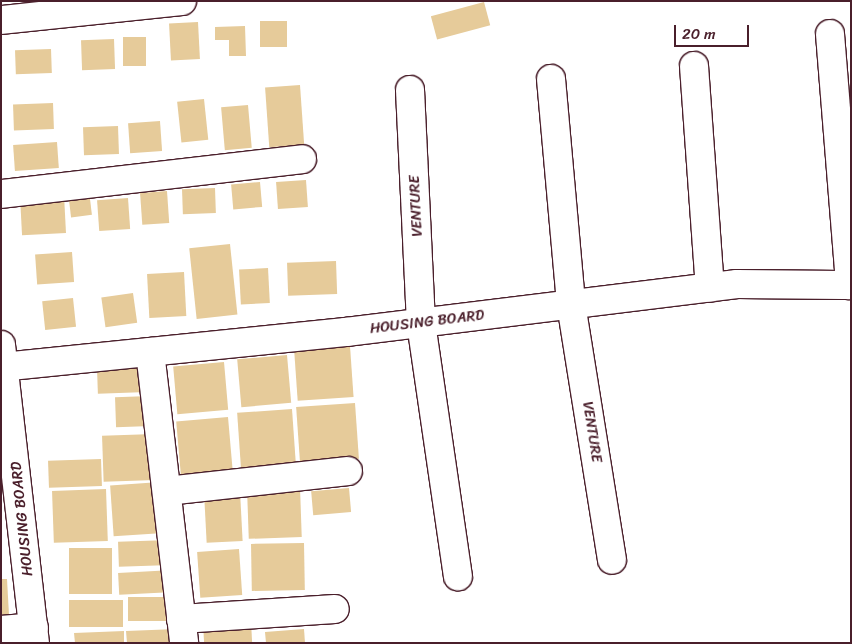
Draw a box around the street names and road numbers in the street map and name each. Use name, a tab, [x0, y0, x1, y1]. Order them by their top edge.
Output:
street label: VENTURE	[405, 175, 427, 237]
street label: HOUSING BOARD	[369, 306, 485, 338]
street label: VENTURE	[578, 400, 606, 464]
street label: HOUSING BOARD	[7, 461, 37, 577]

